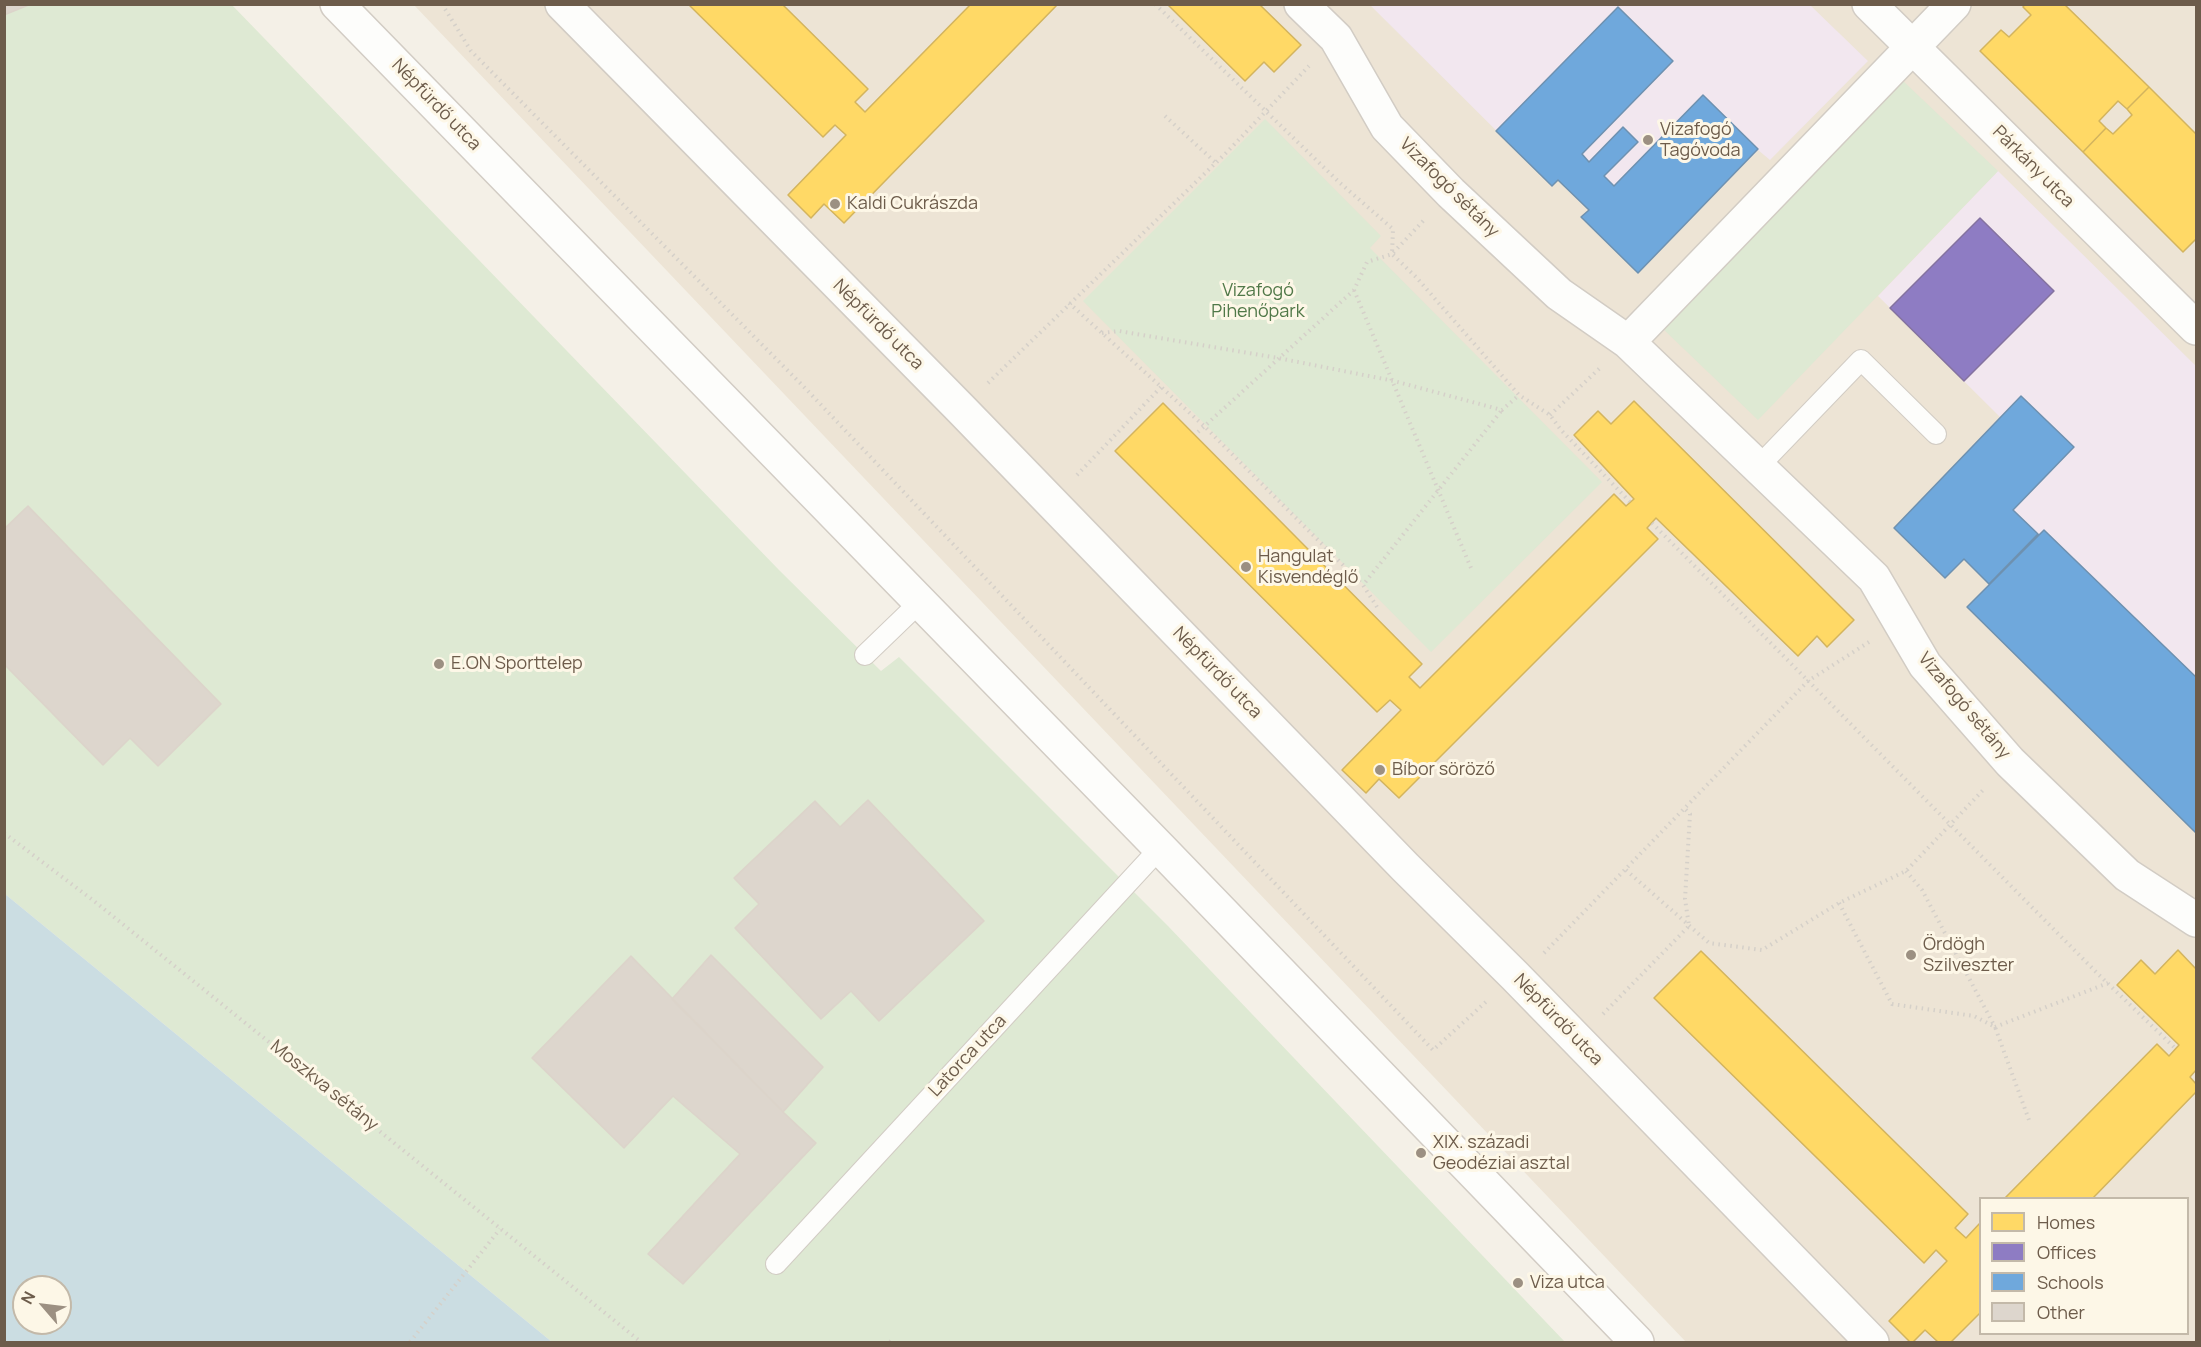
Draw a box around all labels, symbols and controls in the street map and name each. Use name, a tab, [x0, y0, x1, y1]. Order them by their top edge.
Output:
street label: Népfürdő utca	[387, 55, 485, 155]
place label: Vizafogó Tagóvoda	[1660, 119, 1741, 162]
street label: Párkány utca	[1988, 122, 2078, 212]
marker: Vizafogó Tagóvoda	[1641, 133, 1655, 147]
street label: Vizafogó sétány	[1395, 134, 1503, 242]
place label: Kaldi Cukrászda	[847, 193, 978, 215]
marker: Kaldi Cukrászda	[828, 197, 842, 211]
street label: Népfürdő utca	[828, 275, 928, 375]
park label: Vizafogó Pihenőpark	[1211, 280, 1305, 322]
place label: Hangulat Kisvendéglő	[1258, 546, 1358, 588]
marker: Hangulat Kisvendéglő	[1239, 560, 1253, 574]
street label: Népfürdő utca	[1168, 623, 1266, 723]
street label: Vizafogó sétány	[1913, 648, 2015, 764]
place label: E.ON Sporttelep	[451, 653, 583, 675]
marker: E.ON Sporttelep	[432, 657, 446, 671]
place label: Bíbor söröző	[1392, 759, 1495, 781]
marker: Bíbor söröző	[1373, 763, 1387, 777]
place label: Ördögh Szilveszter	[1923, 934, 2014, 976]
marker: Ördögh Szilveszter	[1904, 948, 1918, 962]
street label: Népfürdő utca	[1509, 970, 1607, 1070]
street label: Latorca utca	[925, 1011, 1011, 1101]
street label: Moszkva sétány	[266, 1036, 382, 1136]
place label: XIX. századi Geodéziai asztal	[1433, 1132, 1570, 1174]
marker: XIX. századi Geodéziai asztal	[1414, 1146, 1428, 1160]
legend	[1979, 1197, 2189, 1335]
text: Homes	[2037, 1210, 2095, 1234]
text: Offices	[2037, 1240, 2096, 1264]
text: Schools	[2037, 1270, 2104, 1294]
place label: Viza utca	[1530, 1272, 1605, 1294]
north arrow	[12, 1275, 72, 1335]
marker: Viza utca	[1511, 1276, 1525, 1290]
text: N	[15, 1287, 40, 1308]
text: Other	[2037, 1300, 2085, 1324]

